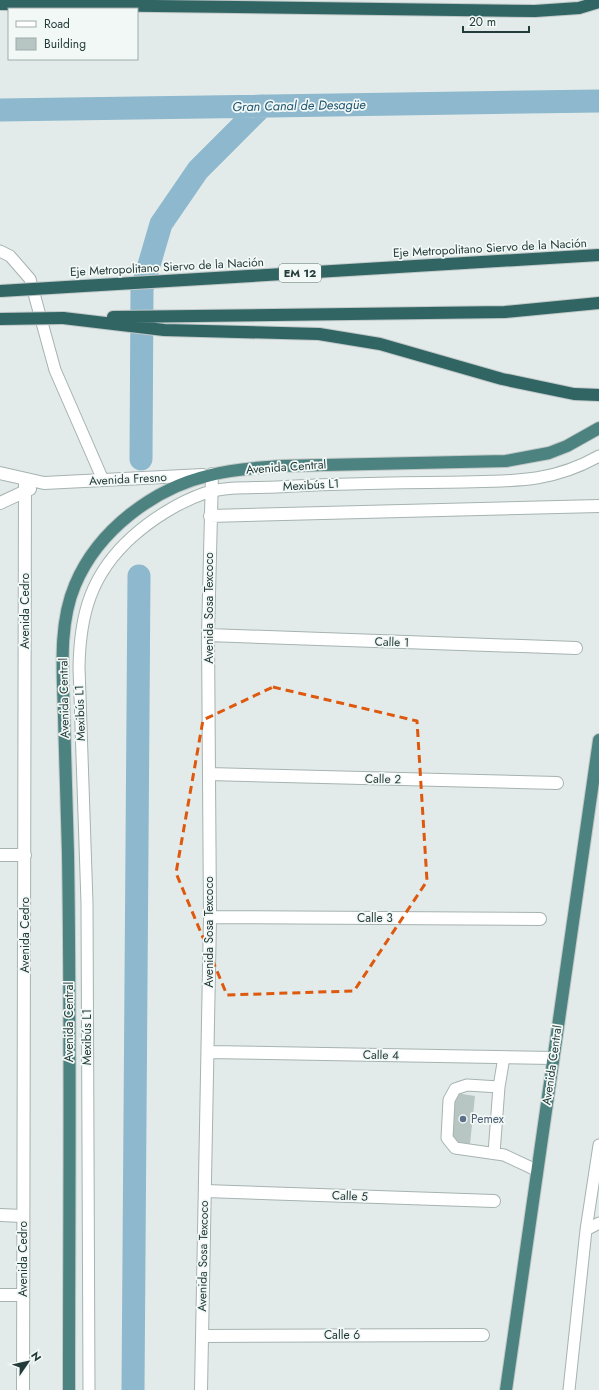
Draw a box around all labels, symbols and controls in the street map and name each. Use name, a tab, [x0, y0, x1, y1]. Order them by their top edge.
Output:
legend	[8, 8, 138, 60]
scale bar	[463, 8, 529, 34]
text: 20 m	[469, 13, 496, 31]
text: Road	[44, 15, 70, 33]
text: Building	[44, 35, 86, 53]
water label: Gran Canal de Desagüe	[232, 95, 366, 116]
street label: Eje Metropolitano Siervo de la Nación	[393, 234, 587, 262]
street label: Eje Metropolitano Siervo de la Nación	[70, 253, 264, 281]
road number: EM 12	[279, 264, 321, 282]
street label: Avenida Central	[245, 455, 327, 479]
street label: Avenida Fresno	[89, 468, 168, 490]
street label: Mexibús L1	[282, 475, 340, 495]
street label: Avenida Sosa Texcoco	[200, 552, 218, 664]
street label: Avenida Cedro	[16, 573, 34, 649]
street label: Calle 1	[374, 632, 410, 652]
street label: Avenida Central	[54, 658, 74, 738]
street label: Mexibús L1	[70, 685, 90, 741]
street label: Calle 2	[365, 770, 401, 788]
street label: Avenida Sosa Texcoco	[200, 876, 218, 988]
street label: Avenida Cedro	[16, 897, 34, 973]
street label: Calle 3	[357, 909, 393, 927]
street label: Avenida Central	[60, 982, 78, 1062]
street label: Mexibús L1	[78, 1009, 96, 1065]
street label: Avenida Central	[537, 1024, 567, 1106]
street label: Calle 4	[363, 1046, 399, 1064]
place label: Pemex	[471, 1110, 505, 1128]
marker: Pemex	[458, 1114, 468, 1124]
street label: Calle 5	[332, 1186, 369, 1206]
street label: Avenida Sosa Texcoco	[193, 1200, 213, 1312]
street label: Avenida Cedro	[14, 1221, 32, 1297]
street label: Calle 6	[324, 1326, 360, 1344]
north arrow	[8, 1342, 48, 1382]
text: N	[27, 1348, 45, 1365]

